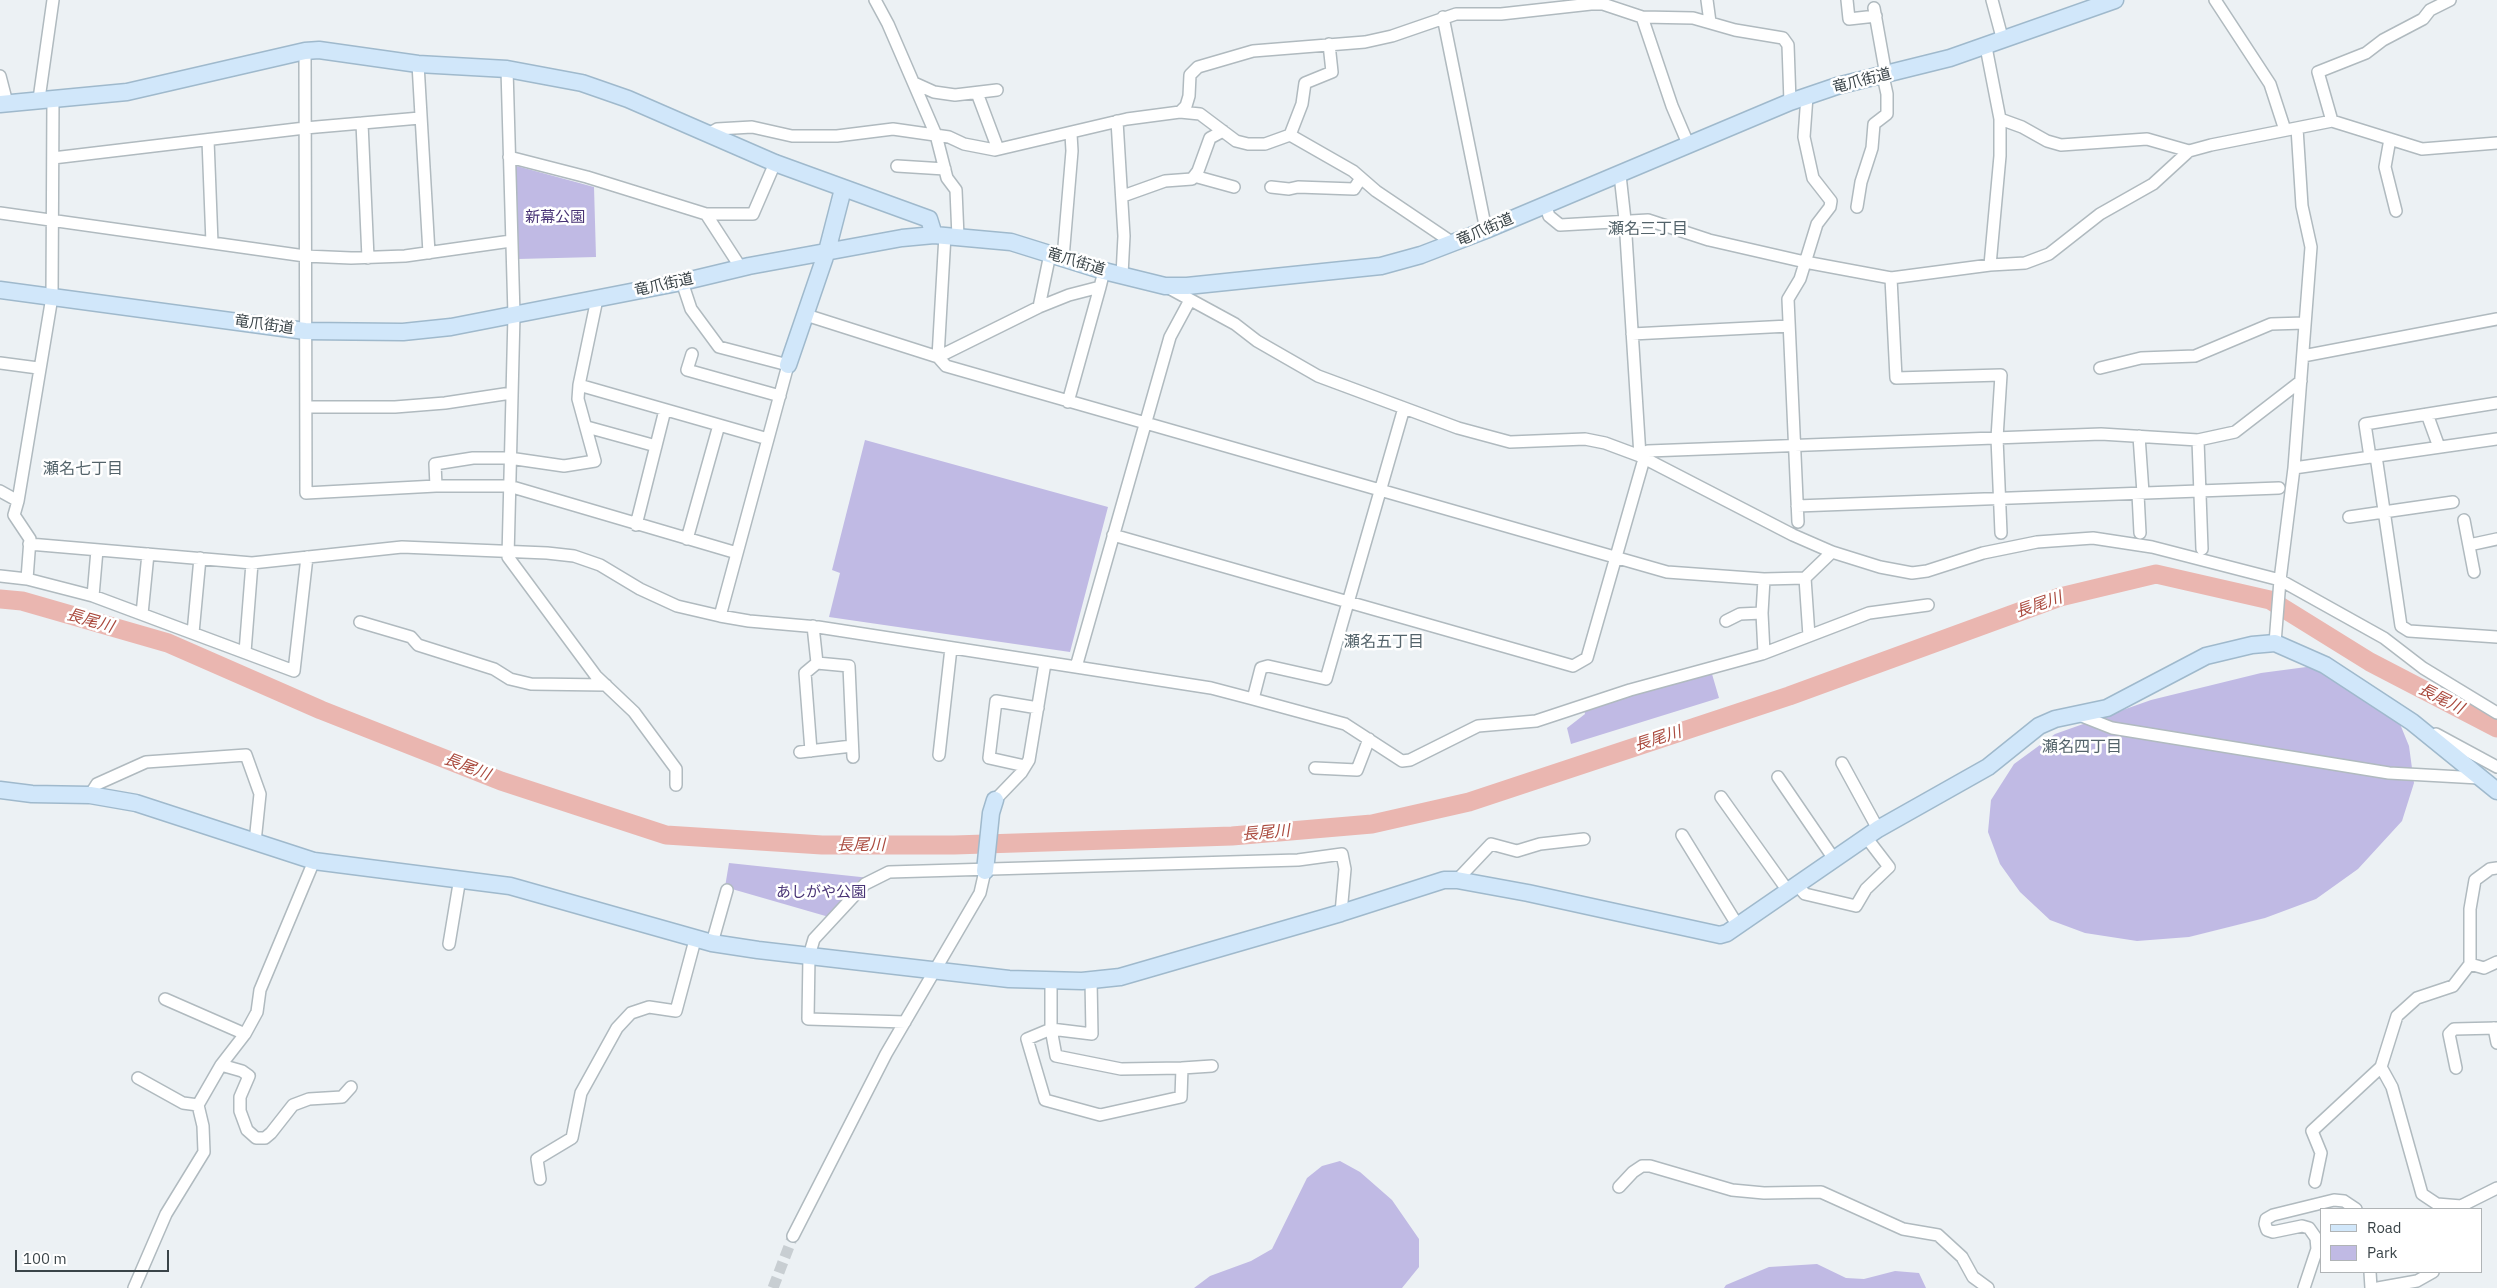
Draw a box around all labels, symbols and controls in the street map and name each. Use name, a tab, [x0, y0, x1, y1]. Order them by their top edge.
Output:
street label: 竜爪街道	[1831, 65, 1893, 97]
park label: 新幕公園	[525, 209, 585, 227]
street label: 竜爪街道	[1454, 210, 1516, 250]
district label: 瀬名三丁目	[1608, 219, 1688, 239]
street label: 竜爪街道	[1045, 245, 1107, 279]
street label: 竜爪街道	[633, 270, 695, 300]
street label: 竜爪街道	[233, 312, 295, 338]
district label: 瀬名七丁目	[43, 459, 123, 479]
water label: 長尾川	[2013, 588, 2065, 622]
water label: 長尾川	[64, 605, 116, 637]
district label: 瀬名五丁目	[1344, 632, 1424, 652]
water label: 長尾川	[2415, 680, 2467, 718]
water label: 長尾川	[1632, 722, 1684, 756]
district label: 瀬名四丁目	[2042, 737, 2122, 757]
water label: 長尾川	[441, 749, 493, 785]
water label: 長尾川	[1241, 821, 1291, 845]
water label: 長尾川	[837, 835, 885, 855]
park label: あしがや公園	[776, 884, 866, 902]
legend	[2320, 1208, 2482, 1273]
text: Road	[2367, 1218, 2402, 1237]
scale bar	[18, 1240, 171, 1272]
text: Park	[2367, 1243, 2397, 1262]
text: 100 m	[23, 1249, 67, 1268]

